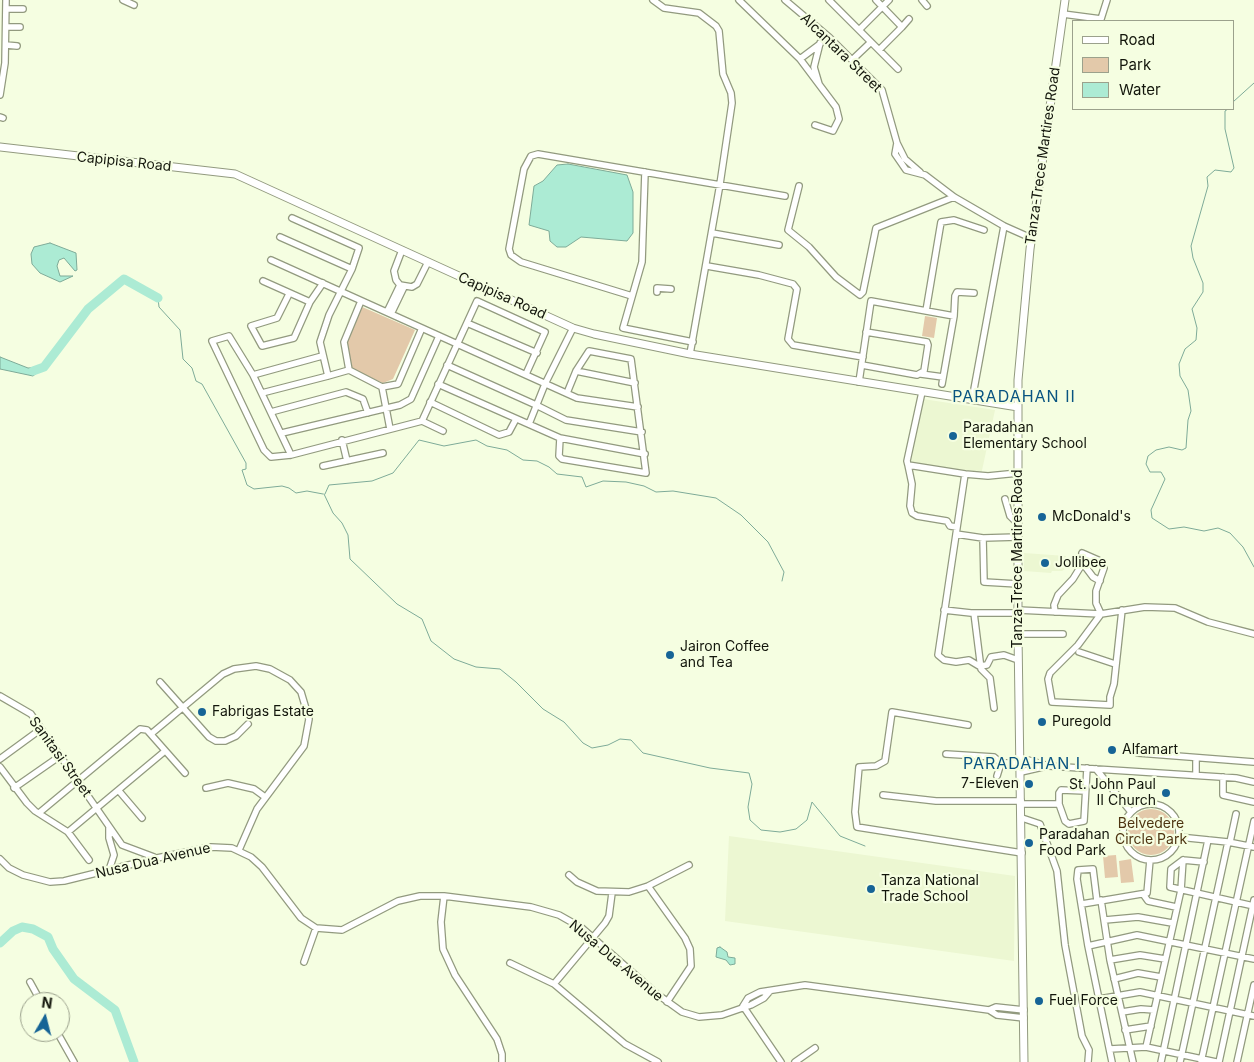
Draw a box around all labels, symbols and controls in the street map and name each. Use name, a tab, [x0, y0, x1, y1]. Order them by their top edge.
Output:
street label: Alcantara Street	[797, 10, 885, 96]
legend	[1072, 20, 1234, 110]
text: Road	[1119, 30, 1155, 49]
text: Park	[1119, 55, 1151, 74]
street label: Tanza-Trece Martires Road	[1022, 66, 1064, 246]
text: Water	[1119, 80, 1161, 99]
street label: Capipisa Road	[76, 149, 172, 175]
street label: Capipisa Road	[455, 269, 549, 323]
district label: PARADAHAN II	[951, 387, 1077, 407]
place label: Paradahan Elementary School	[963, 420, 1087, 452]
marker: Paradahan Elementary School	[947, 430, 959, 442]
street label: Tanza-Trece Martires Road	[1010, 470, 1026, 648]
place label: McDonald's	[1052, 509, 1131, 525]
marker: McDonald's	[1036, 511, 1048, 523]
place label: Jollibee	[1055, 555, 1106, 571]
marker: Jollibee	[1039, 557, 1051, 569]
place label: Jairon Coffee and Tea	[680, 639, 769, 672]
marker: Jairon Coffee and Tea	[664, 649, 676, 661]
place label: Fabrigas Estate	[212, 704, 314, 720]
marker: Fabrigas Estate	[196, 706, 208, 718]
street label: Sanitasi Street	[25, 714, 95, 800]
place label: Puregold	[1052, 714, 1111, 730]
marker: Puregold	[1036, 716, 1048, 728]
place label: Alfamart	[1122, 742, 1178, 758]
marker: Alfamart	[1106, 744, 1118, 756]
district label: PARADAHAN I	[962, 754, 1082, 774]
place label: 7-Eleven	[961, 776, 1019, 792]
place label: St. John Paul II Church	[1069, 777, 1156, 810]
marker: 7-Eleven	[1023, 778, 1035, 790]
marker: St. John Paul II Church	[1160, 787, 1172, 799]
park label: Belvedere Circle Park	[1115, 816, 1187, 849]
place label: Paradahan Food Park	[1039, 827, 1110, 860]
marker: Paradahan Food Park	[1023, 837, 1035, 849]
street label: Nusa Dua Avenue	[94, 840, 212, 882]
place label: Tanza National Trade School	[881, 873, 979, 906]
marker: Tanza National Trade School	[865, 883, 877, 895]
street label: Nusa Dua Avenue	[566, 917, 666, 1005]
north arrow	[20, 992, 70, 1042]
text: N	[41, 993, 53, 1012]
place label: Fuel Force	[1049, 993, 1118, 1009]
marker: Fuel Force	[1033, 995, 1045, 1007]

